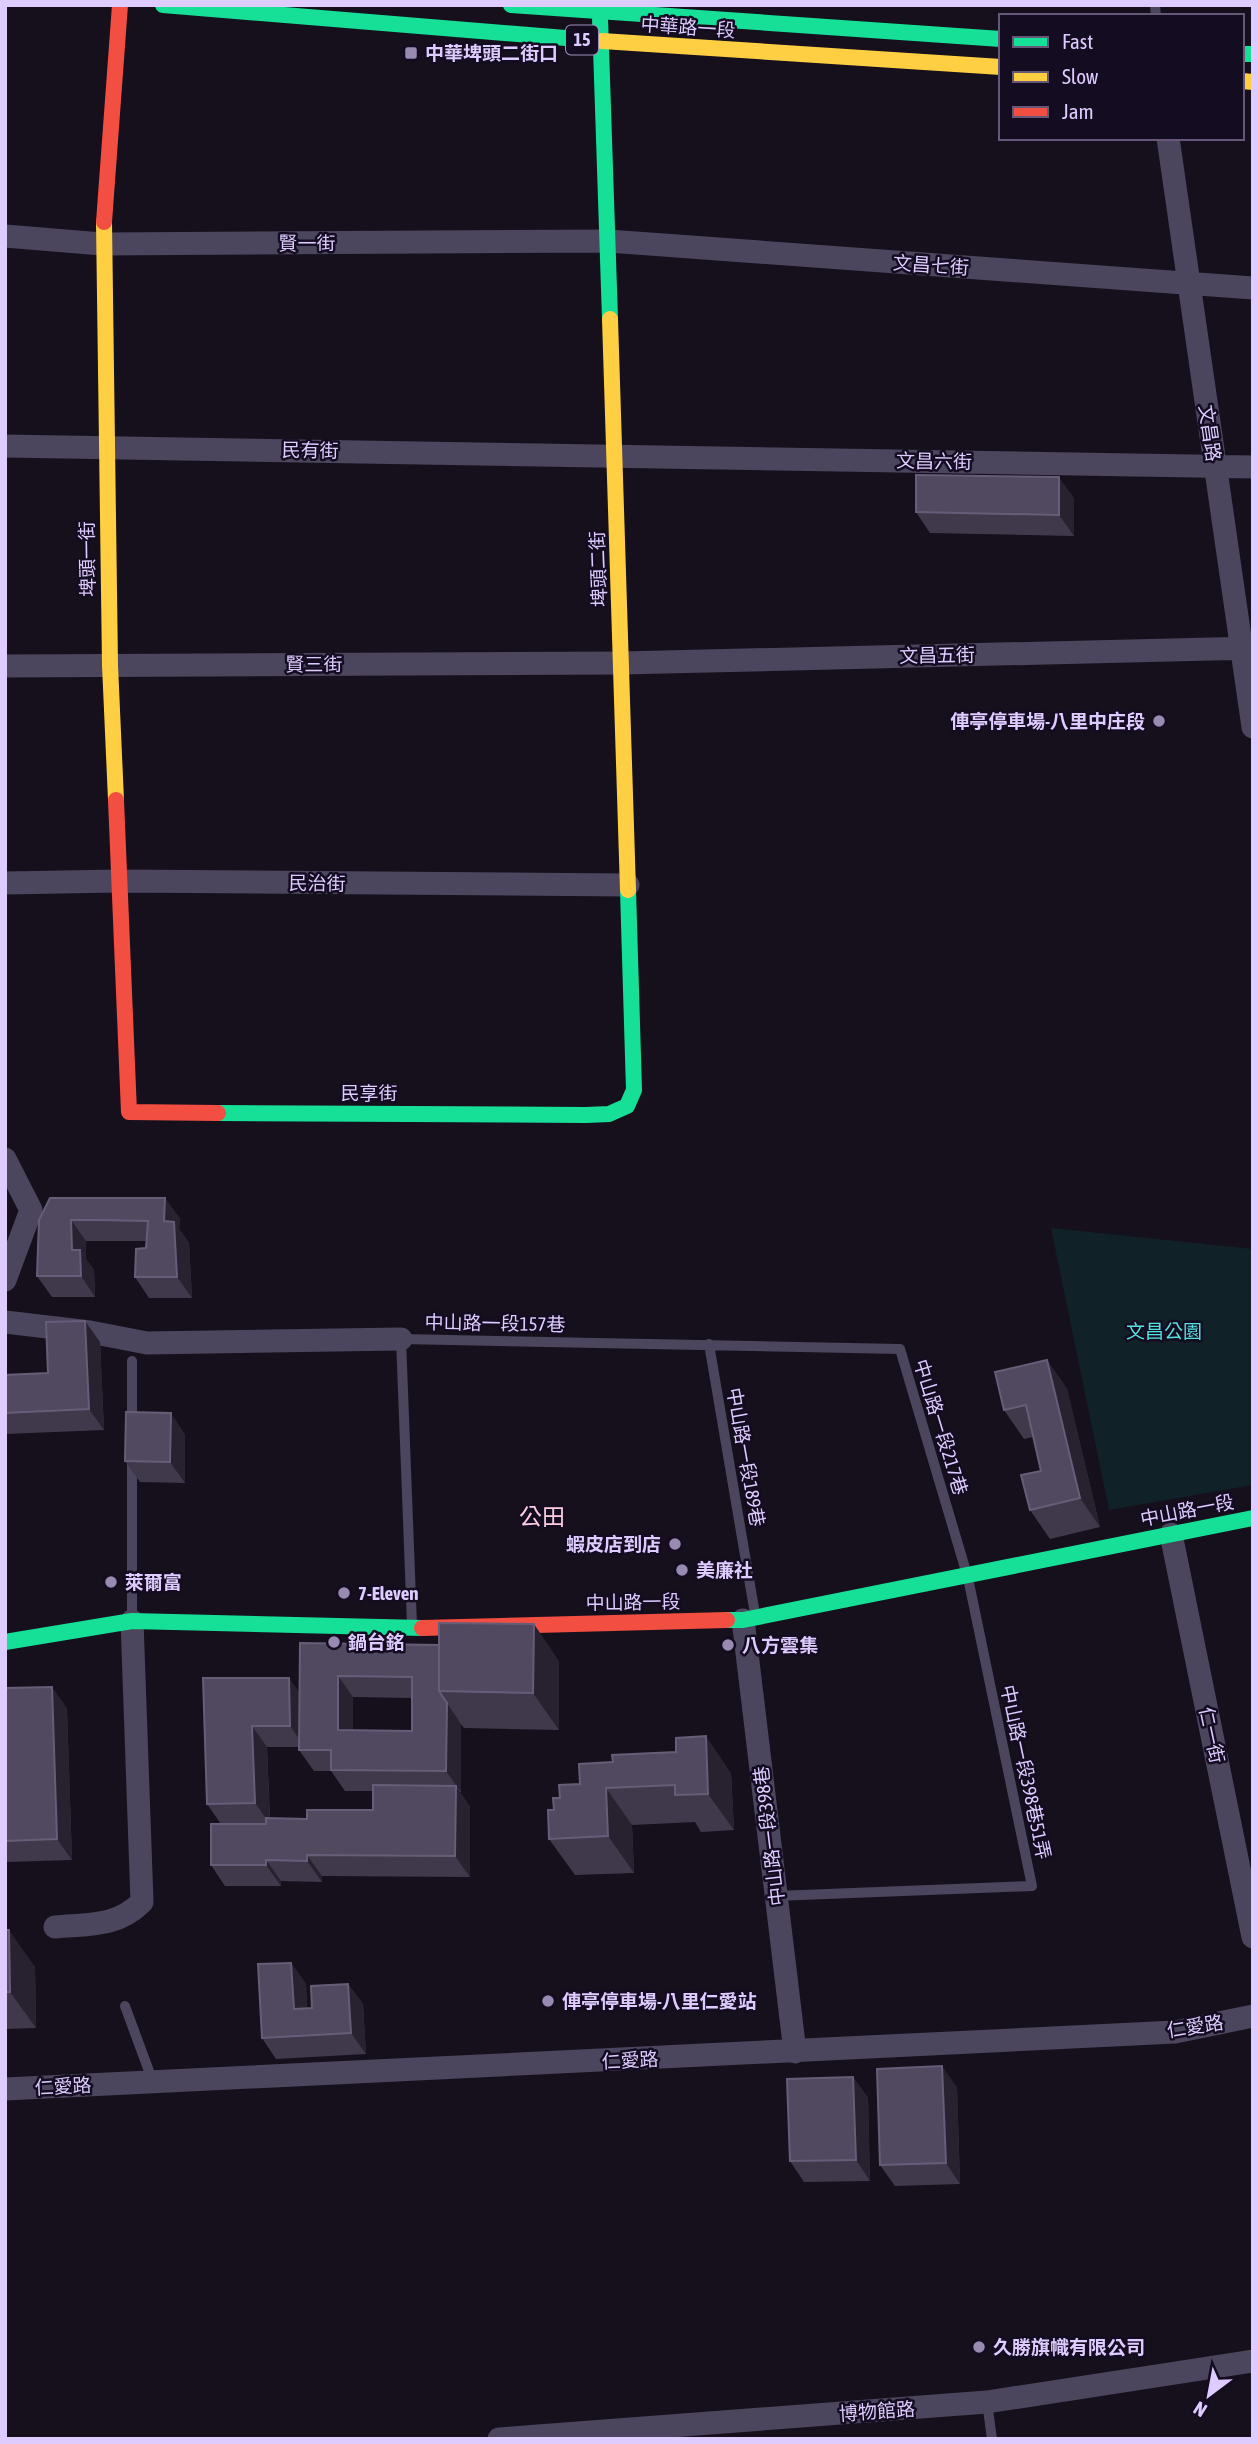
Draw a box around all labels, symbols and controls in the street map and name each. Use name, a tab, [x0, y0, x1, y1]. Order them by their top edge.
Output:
street label: 中華路一段	[640, 13, 736, 41]
legend	[999, 14, 1244, 140]
road number: 15	[566, 26, 598, 55]
text: Fast	[1062, 29, 1093, 53]
place label: 中華埤頭二街口	[425, 42, 558, 64]
marker: 中華埤頭二街口	[403, 45, 419, 61]
text: Slow	[1062, 64, 1099, 88]
text: Jam	[1062, 99, 1094, 123]
street label: 賢一街	[278, 232, 336, 254]
street label: 文昌七街	[892, 251, 970, 279]
street label: 文昌路	[1195, 403, 1225, 463]
street label: 民有街	[281, 439, 339, 461]
street label: 文昌六街	[896, 449, 972, 473]
street label: 埤頭一街	[75, 521, 99, 597]
street label: 埤頭二街	[586, 531, 610, 607]
street label: 文昌五街	[899, 643, 975, 667]
street label: 賢三街	[285, 653, 343, 675]
place label: 俥亭停車場-八里中庄段	[950, 710, 1145, 732]
marker: 俥亭停車場-八里中庄段	[1151, 713, 1167, 729]
street label: 民治街	[288, 872, 346, 894]
street label: 民享街	[340, 1082, 398, 1104]
street label: 中山路一段157巷	[424, 1311, 566, 1335]
park label: 文昌公園	[1126, 1320, 1202, 1342]
street label: 中山路一段217巷	[910, 1356, 972, 1498]
street label: 中山路一段189巷	[723, 1386, 769, 1528]
street label: 中山路一段	[1138, 1490, 1236, 1530]
district label: 公田	[519, 1504, 565, 1530]
place label: 蝦皮店到店	[566, 1533, 661, 1555]
marker: 蝦皮店到店	[667, 1536, 683, 1552]
place label: 美廉社	[696, 1559, 753, 1581]
marker: 美廉社	[674, 1562, 690, 1578]
place label: 萊爾富	[125, 1571, 182, 1593]
marker: 萊爾富	[103, 1574, 119, 1590]
place label: 7-Eleven	[358, 1582, 419, 1604]
marker: 7-Eleven	[336, 1585, 352, 1601]
street label: 中山路一段	[585, 1590, 681, 1614]
place label: 鍋台銘	[348, 1631, 405, 1653]
marker: 鍋台銘	[326, 1634, 342, 1650]
place label: 八方雲集	[742, 1634, 818, 1656]
marker: 八方雲集	[720, 1637, 736, 1653]
street label: 中山路一段398巷51弄	[997, 1683, 1055, 1861]
street label: 仁一街	[1195, 1705, 1229, 1765]
street label: 中山路一段398巷	[750, 1765, 788, 1907]
place label: 俥亭停車場-八里仁愛站	[562, 1990, 757, 2012]
marker: 俥亭停車場-八里仁愛站	[540, 1993, 556, 2009]
street label: 仁愛路	[1165, 2011, 1225, 2041]
street label: 仁愛路	[601, 2048, 659, 2072]
street label: 仁愛路	[34, 2074, 92, 2098]
place label: 久勝旗幟有限公司	[993, 2336, 1145, 2358]
marker: 久勝旗幟有限公司	[971, 2339, 987, 2355]
north arrow	[1174, 2360, 1244, 2430]
street label: 博物館路	[838, 2397, 916, 2425]
text: N	[1189, 2397, 1211, 2422]

